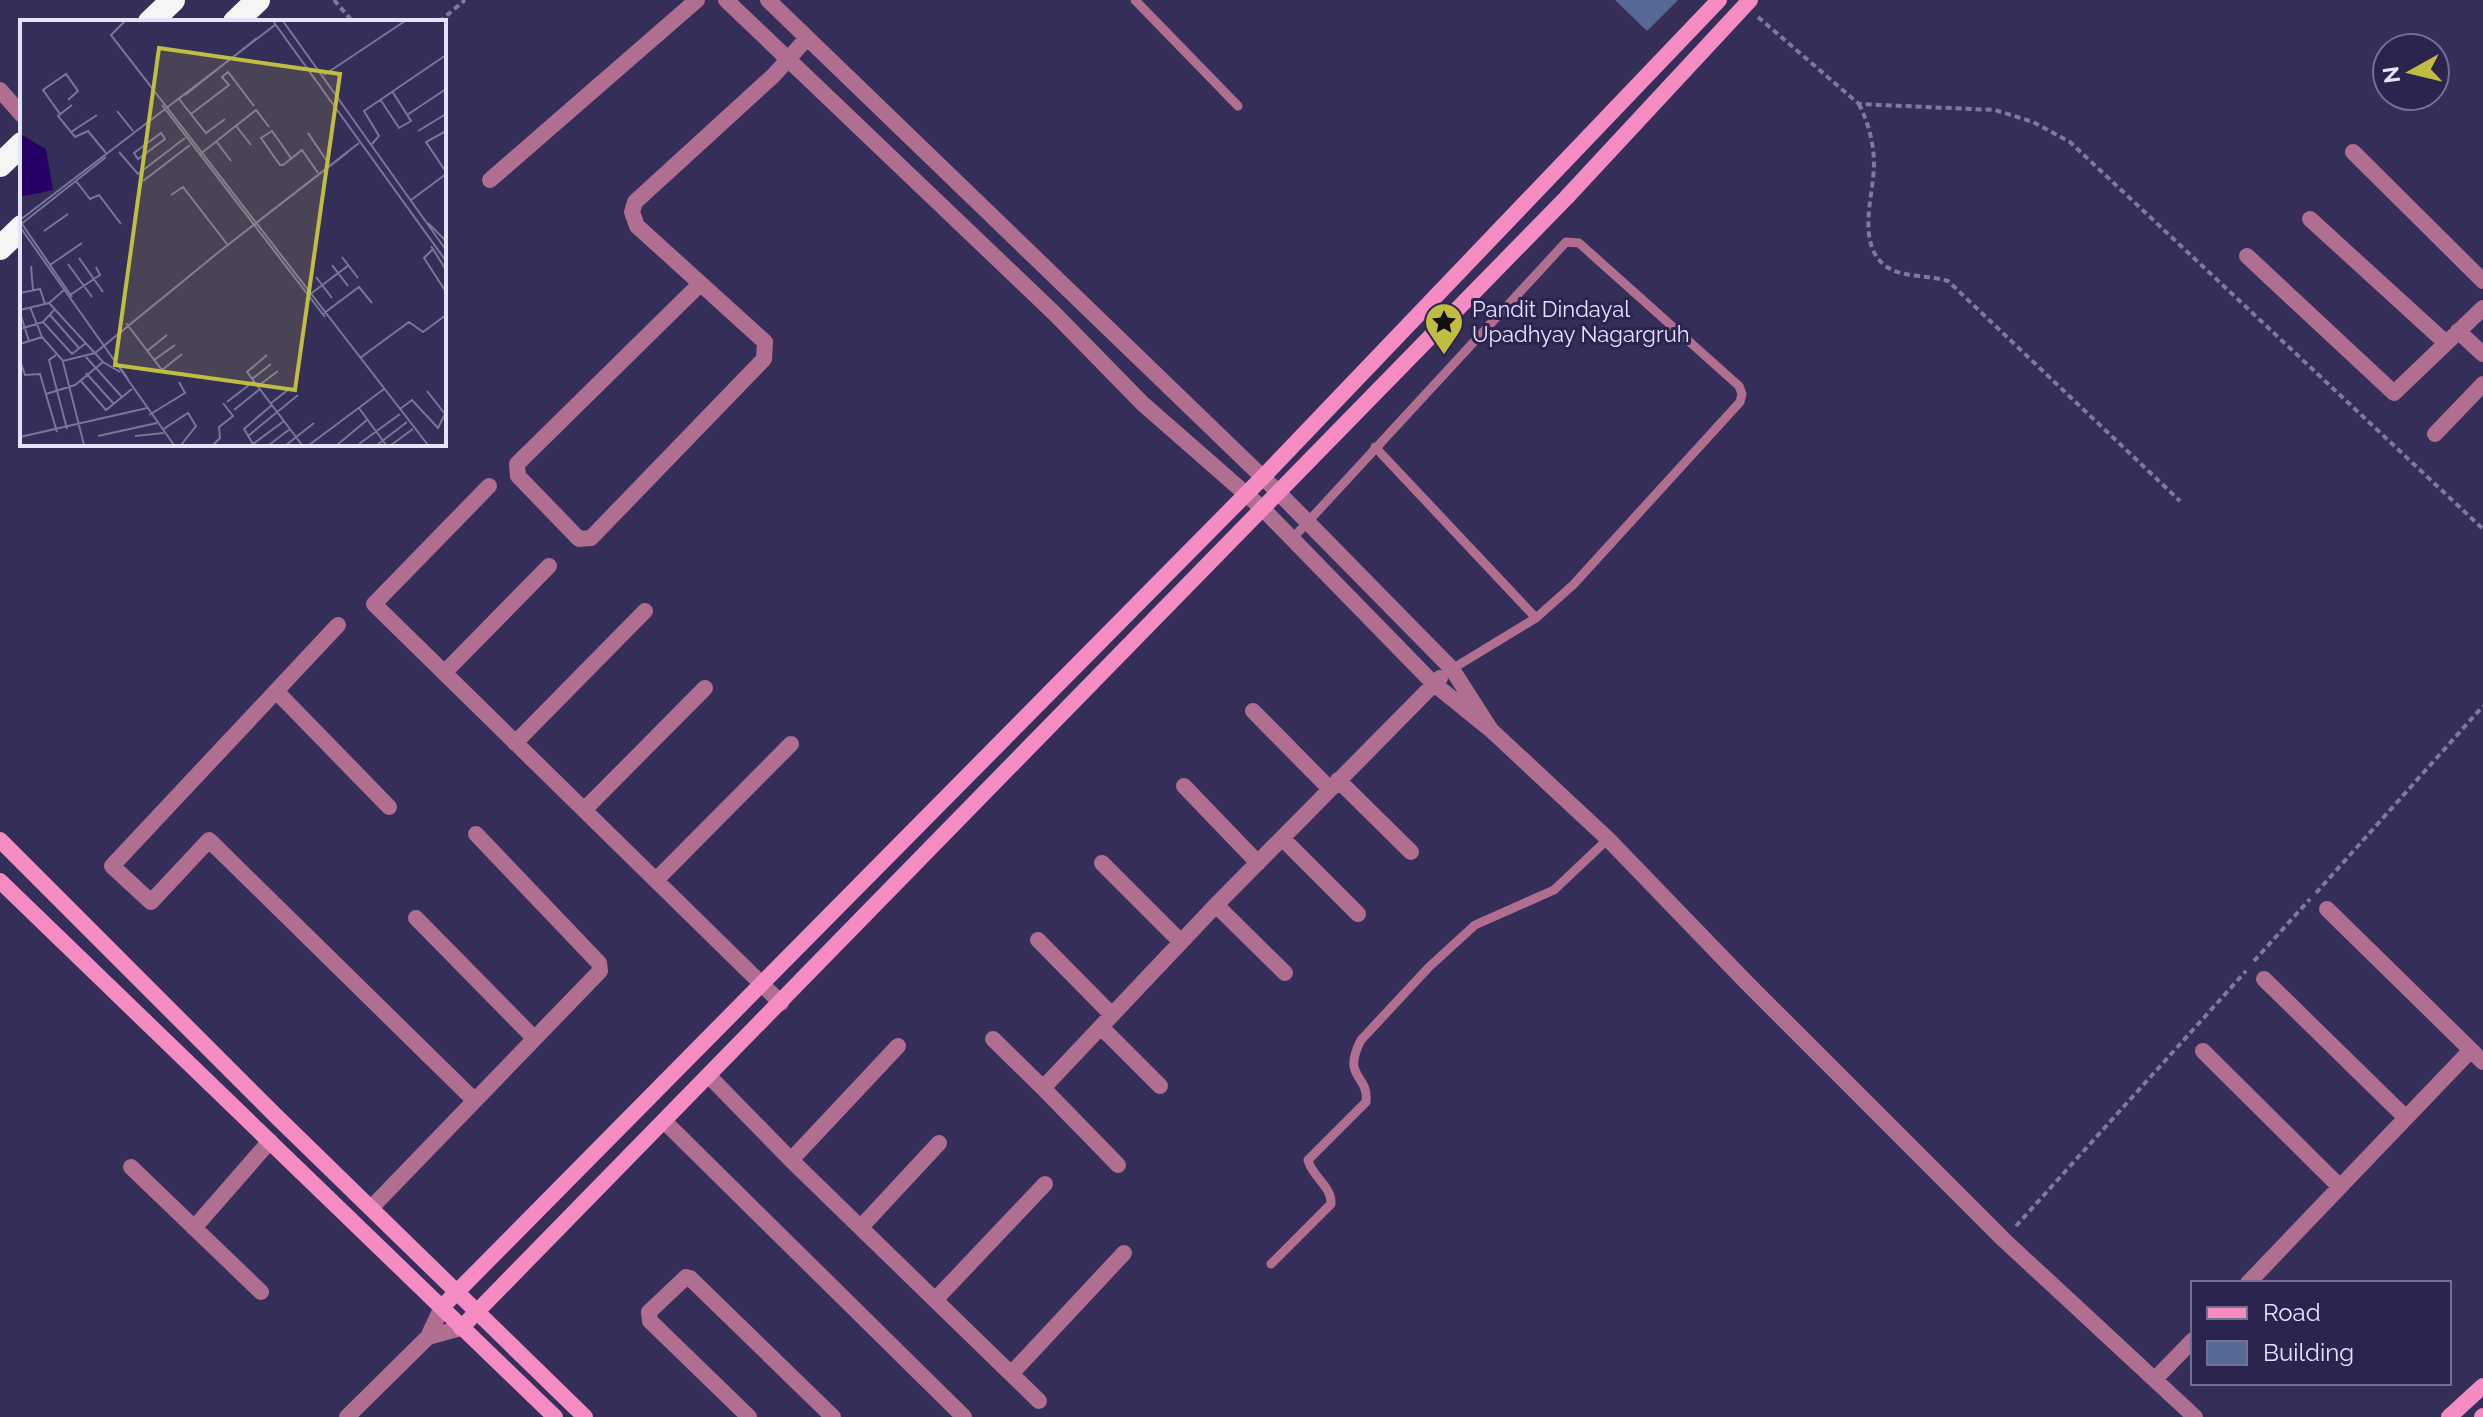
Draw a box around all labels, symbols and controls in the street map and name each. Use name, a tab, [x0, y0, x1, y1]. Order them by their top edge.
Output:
inset map	[20, 20, 446, 446]
north arrow	[2371, 32, 2451, 112]
text: N	[2377, 65, 2405, 85]
place label: Pandit Dindayal Upadhyay Nagargruh	[1472, 296, 1690, 347]
place icon: Pandit Dindayal Upadhyay Nagargruh	[1423, 301, 1465, 356]
legend	[2191, 1281, 2451, 1385]
text: Road	[2263, 1298, 2321, 1327]
text: Building	[2263, 1338, 2354, 1367]

